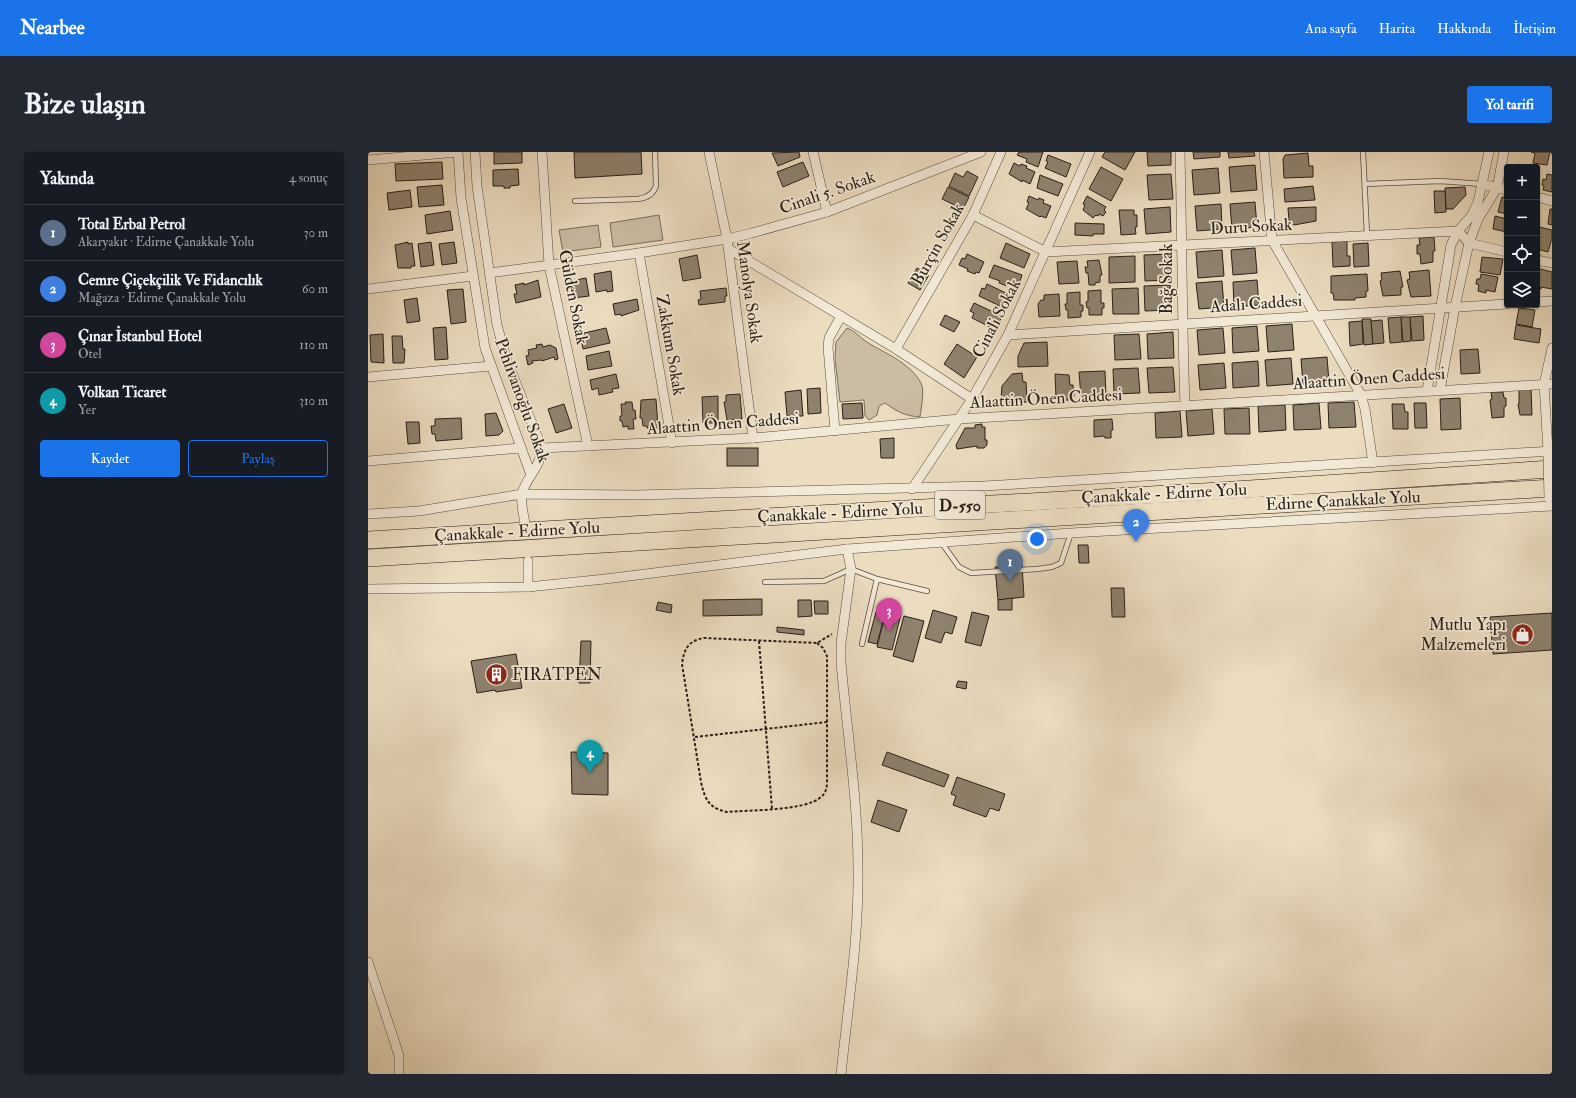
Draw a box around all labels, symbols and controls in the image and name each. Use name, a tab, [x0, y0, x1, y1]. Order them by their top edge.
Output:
text: Nearbee	[20, 16, 85, 40]
text: Ana sayfa	[1305, 20, 1357, 37]
text: Harita	[1379, 20, 1415, 37]
text: Hakkında	[1437, 20, 1491, 37]
text: İletişim	[1513, 20, 1556, 37]
button: Yol tarifi	[1467, 86, 1552, 123]
text: Bize ulaşın	[24, 87, 146, 122]
map controls	[1504, 164, 1540, 308]
button: +	[1504, 164, 1540, 200]
street label: Cinali 5. Sokak	[776, 166, 878, 219]
text: Yakında	[40, 168, 94, 189]
text: 4 sonuç	[289, 170, 328, 186]
street label: Burçin Sokak	[906, 200, 969, 289]
button: −	[1504, 200, 1540, 236]
street label: Duru Sokak	[1210, 214, 1293, 239]
text: Total Erbal Petrol	[78, 215, 185, 234]
text: 1	[51, 225, 55, 241]
text: 30 m	[304, 225, 328, 241]
text: Akaryakıt · Edirne Çanakkale Yolu	[78, 234, 254, 250]
button: locate	[1504, 236, 1540, 272]
street label: Manolya Sokak	[731, 240, 767, 345]
street label: Bağ Sokak	[1156, 244, 1177, 314]
street label: Gülden Sokak	[554, 248, 593, 346]
text: Cemre Çiçekçilik Ve Fidancılık	[78, 271, 263, 290]
button: layers	[1504, 272, 1540, 308]
street label: Cinali Sokak	[968, 275, 1025, 361]
text: 2	[50, 281, 56, 297]
text: 60 m	[302, 281, 328, 297]
text: Mağaza · Edirne Çanakkale Yolu	[78, 290, 246, 306]
street label: Adalı Caddesi	[1208, 290, 1303, 317]
street label: Zakkum Sokak	[651, 293, 690, 397]
text: Çınar İstanbul Hotel	[78, 327, 202, 346]
street label: Pehlivanoğlu Sokak	[490, 335, 555, 465]
text: 3	[51, 337, 56, 353]
text: 110 m	[299, 337, 328, 353]
text: Otel	[78, 346, 102, 362]
street label: Alaattin Önen Caddesi	[1291, 362, 1446, 394]
text: Volkan Ticaret	[78, 383, 166, 402]
street label: Alaattin Önen Caddesi	[968, 383, 1123, 413]
text: 4	[49, 393, 57, 409]
text: 310 m	[299, 393, 328, 409]
text: Yer	[78, 402, 96, 418]
street label: Alaattin Önen Caddesi	[645, 407, 800, 439]
button: Kaydet	[40, 440, 180, 477]
button: Paylaş	[188, 440, 328, 477]
street label: Çanakkale - Edirne Yolu	[1081, 479, 1248, 508]
street label: Edirne Çanakkale Yolu	[1265, 486, 1421, 515]
road number: D-550	[935, 491, 985, 519]
street label: Çanakkale - Edirne Yolu	[757, 498, 924, 527]
pin: 2	[1123, 509, 1149, 542]
street label: Çanakkale - Edirne Yolu	[434, 517, 601, 546]
your location	[1027, 529, 1047, 549]
pin: 1	[997, 549, 1023, 582]
pin: 3	[876, 598, 902, 631]
place label: Mutlu Yapı Malzemeleri	[1420, 614, 1506, 655]
shop icon: Mutlu Yapı Malzemeleri	[1509, 621, 1535, 647]
building icon: FIRATPEN	[484, 661, 510, 687]
place label: FIRATPEN	[512, 664, 603, 685]
pin: 4	[577, 740, 603, 773]

